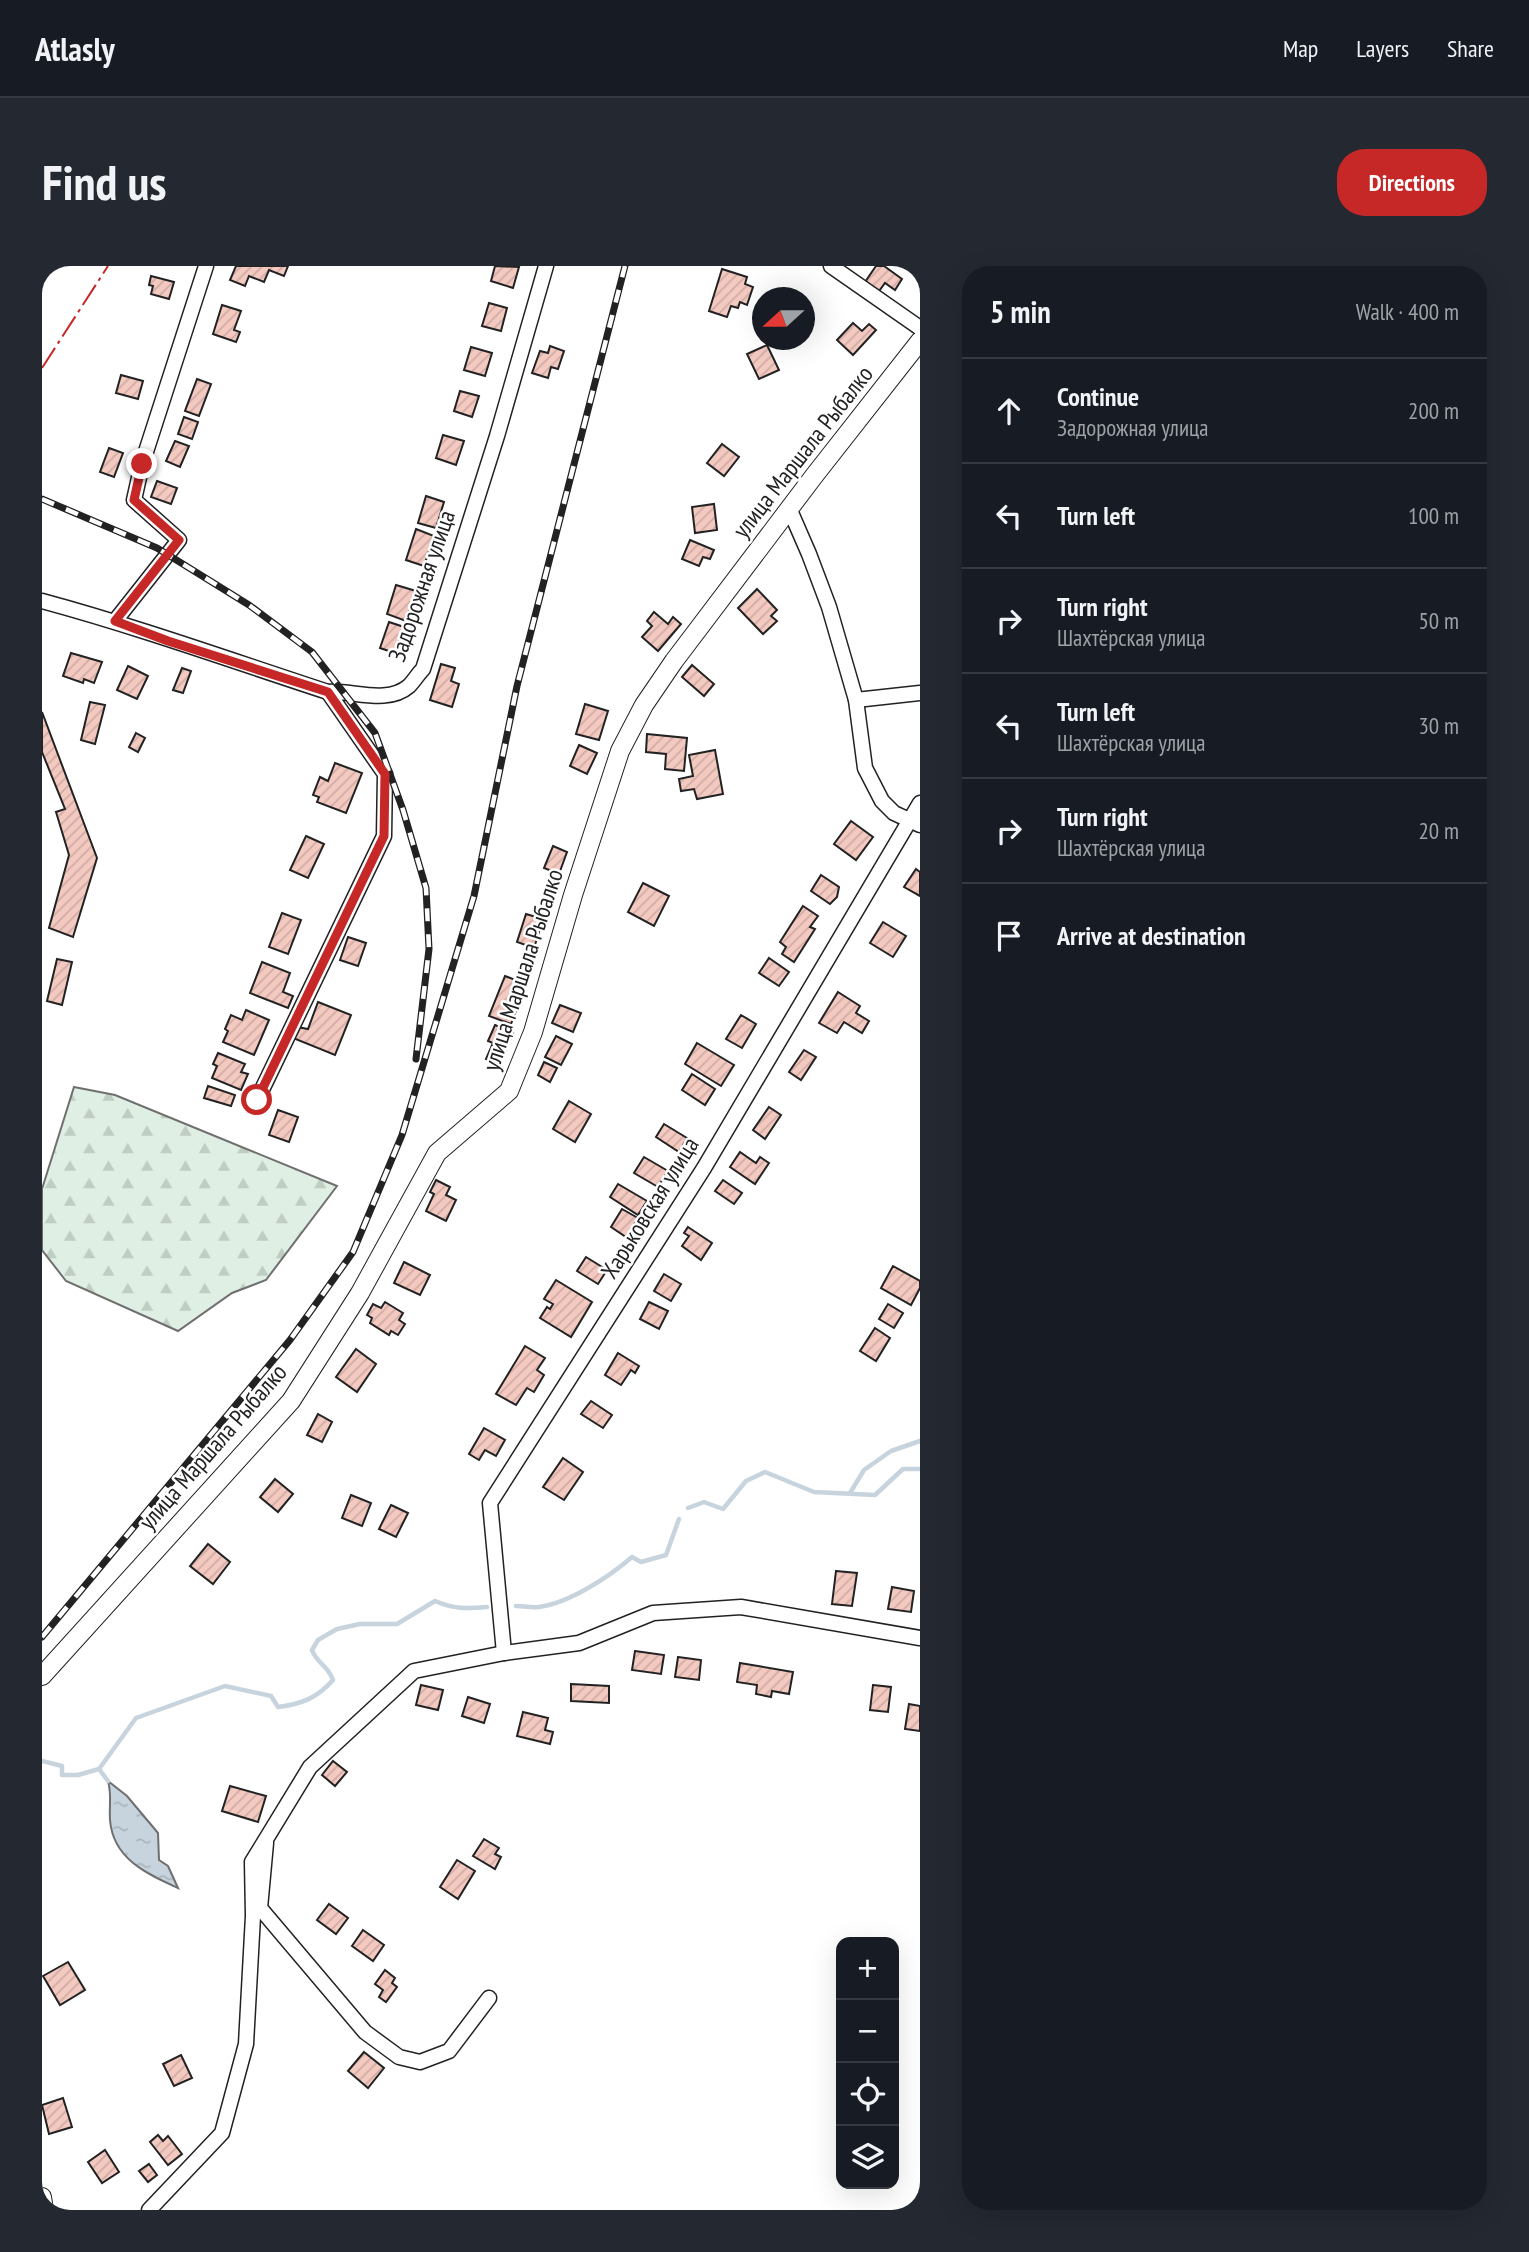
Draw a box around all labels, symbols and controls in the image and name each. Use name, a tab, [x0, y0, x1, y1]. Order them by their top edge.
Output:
text: Atlasly	[35, 27, 115, 70]
text: Map	[1283, 33, 1318, 64]
text: Layers	[1356, 33, 1409, 64]
text: Share	[1447, 33, 1494, 64]
button: Directions	[1337, 149, 1487, 216]
text: Find us	[42, 150, 166, 214]
north arrow	[752, 287, 815, 350]
text: 5 min	[990, 292, 1051, 331]
text: Walk · 400 m	[1356, 297, 1459, 326]
street label: улица Маршала Рыбалко	[726, 359, 880, 544]
text: Continue	[1057, 380, 1139, 413]
icon: ahead	[990, 392, 1028, 430]
text: 200 m	[1408, 396, 1459, 425]
text: Задорожная улица	[1057, 413, 1208, 442]
route end	[126, 448, 157, 479]
icon: left	[990, 497, 1028, 535]
text: Turn left	[1057, 499, 1135, 532]
text: 100 m	[1408, 501, 1459, 530]
street label: Задорожная улица	[381, 506, 462, 666]
text: Turn right	[1057, 590, 1148, 623]
icon: right	[990, 602, 1028, 640]
text: 50 m	[1418, 606, 1459, 635]
text: Шахтёрская улица	[1057, 623, 1205, 652]
text: Turn left	[1057, 695, 1135, 728]
icon: left	[990, 707, 1028, 745]
text: 30 m	[1418, 711, 1459, 740]
text: Шахтёрская улица	[1057, 728, 1205, 757]
text: Turn right	[1057, 800, 1148, 833]
icon: right	[990, 812, 1028, 850]
text: 20 m	[1418, 816, 1459, 845]
text: Шахтёрская улица	[1057, 833, 1205, 862]
street label: улица Маршала Рыбалко	[475, 865, 570, 1075]
icon: arrive	[990, 917, 1028, 955]
text: Arrive at destination	[1057, 919, 1246, 952]
route start	[241, 1084, 272, 1115]
street label: Харьковская улица	[594, 1131, 705, 1284]
street label: улица Маршала Рыбалко	[132, 1357, 293, 1536]
map controls	[836, 1937, 899, 2189]
button: +	[836, 1937, 899, 2000]
button: −	[836, 2000, 899, 2063]
button: locate	[836, 2063, 899, 2126]
button: layers	[836, 2126, 899, 2189]

